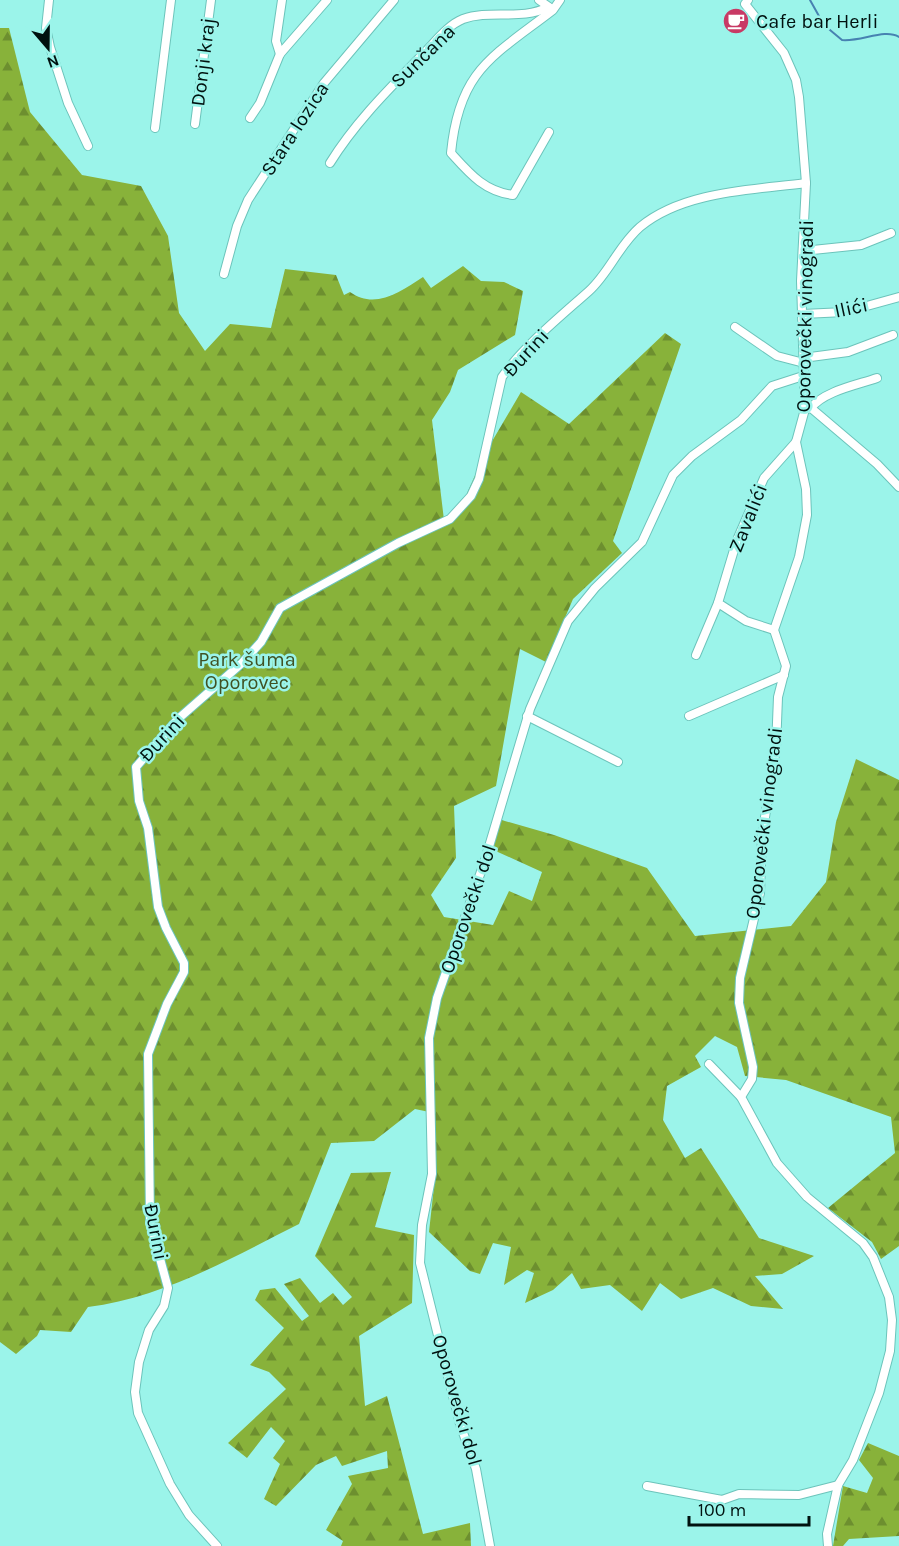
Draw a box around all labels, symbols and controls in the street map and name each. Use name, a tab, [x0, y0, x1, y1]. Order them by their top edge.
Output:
cafe icon: Cafe bar Herli	[721, 6, 751, 36]
place label: Cafe bar Herli	[756, 10, 878, 33]
street label: Donji kraj	[186, 16, 220, 108]
north arrow	[18, 18, 78, 78]
street label: Sunčana	[386, 20, 460, 92]
text: N	[44, 51, 62, 73]
street label: Stara lozica	[256, 78, 334, 180]
street label: Oporovečki vinogradi	[792, 219, 818, 413]
street label: Ilići	[832, 293, 870, 323]
street label: Đurini	[498, 324, 554, 382]
street label: Zavalići	[724, 480, 772, 556]
park label: Park šuma Oporovec	[198, 648, 296, 694]
street label: Đurini	[134, 709, 190, 767]
street label: Oporovečki vinogradi	[741, 726, 787, 920]
street label: Oporovečki dol	[435, 842, 501, 976]
street label: Đurini	[139, 1202, 173, 1262]
street label: Oporovečki dol	[427, 1332, 487, 1468]
scale bar	[689, 1489, 809, 1527]
text: 100 m	[698, 1499, 746, 1521]

